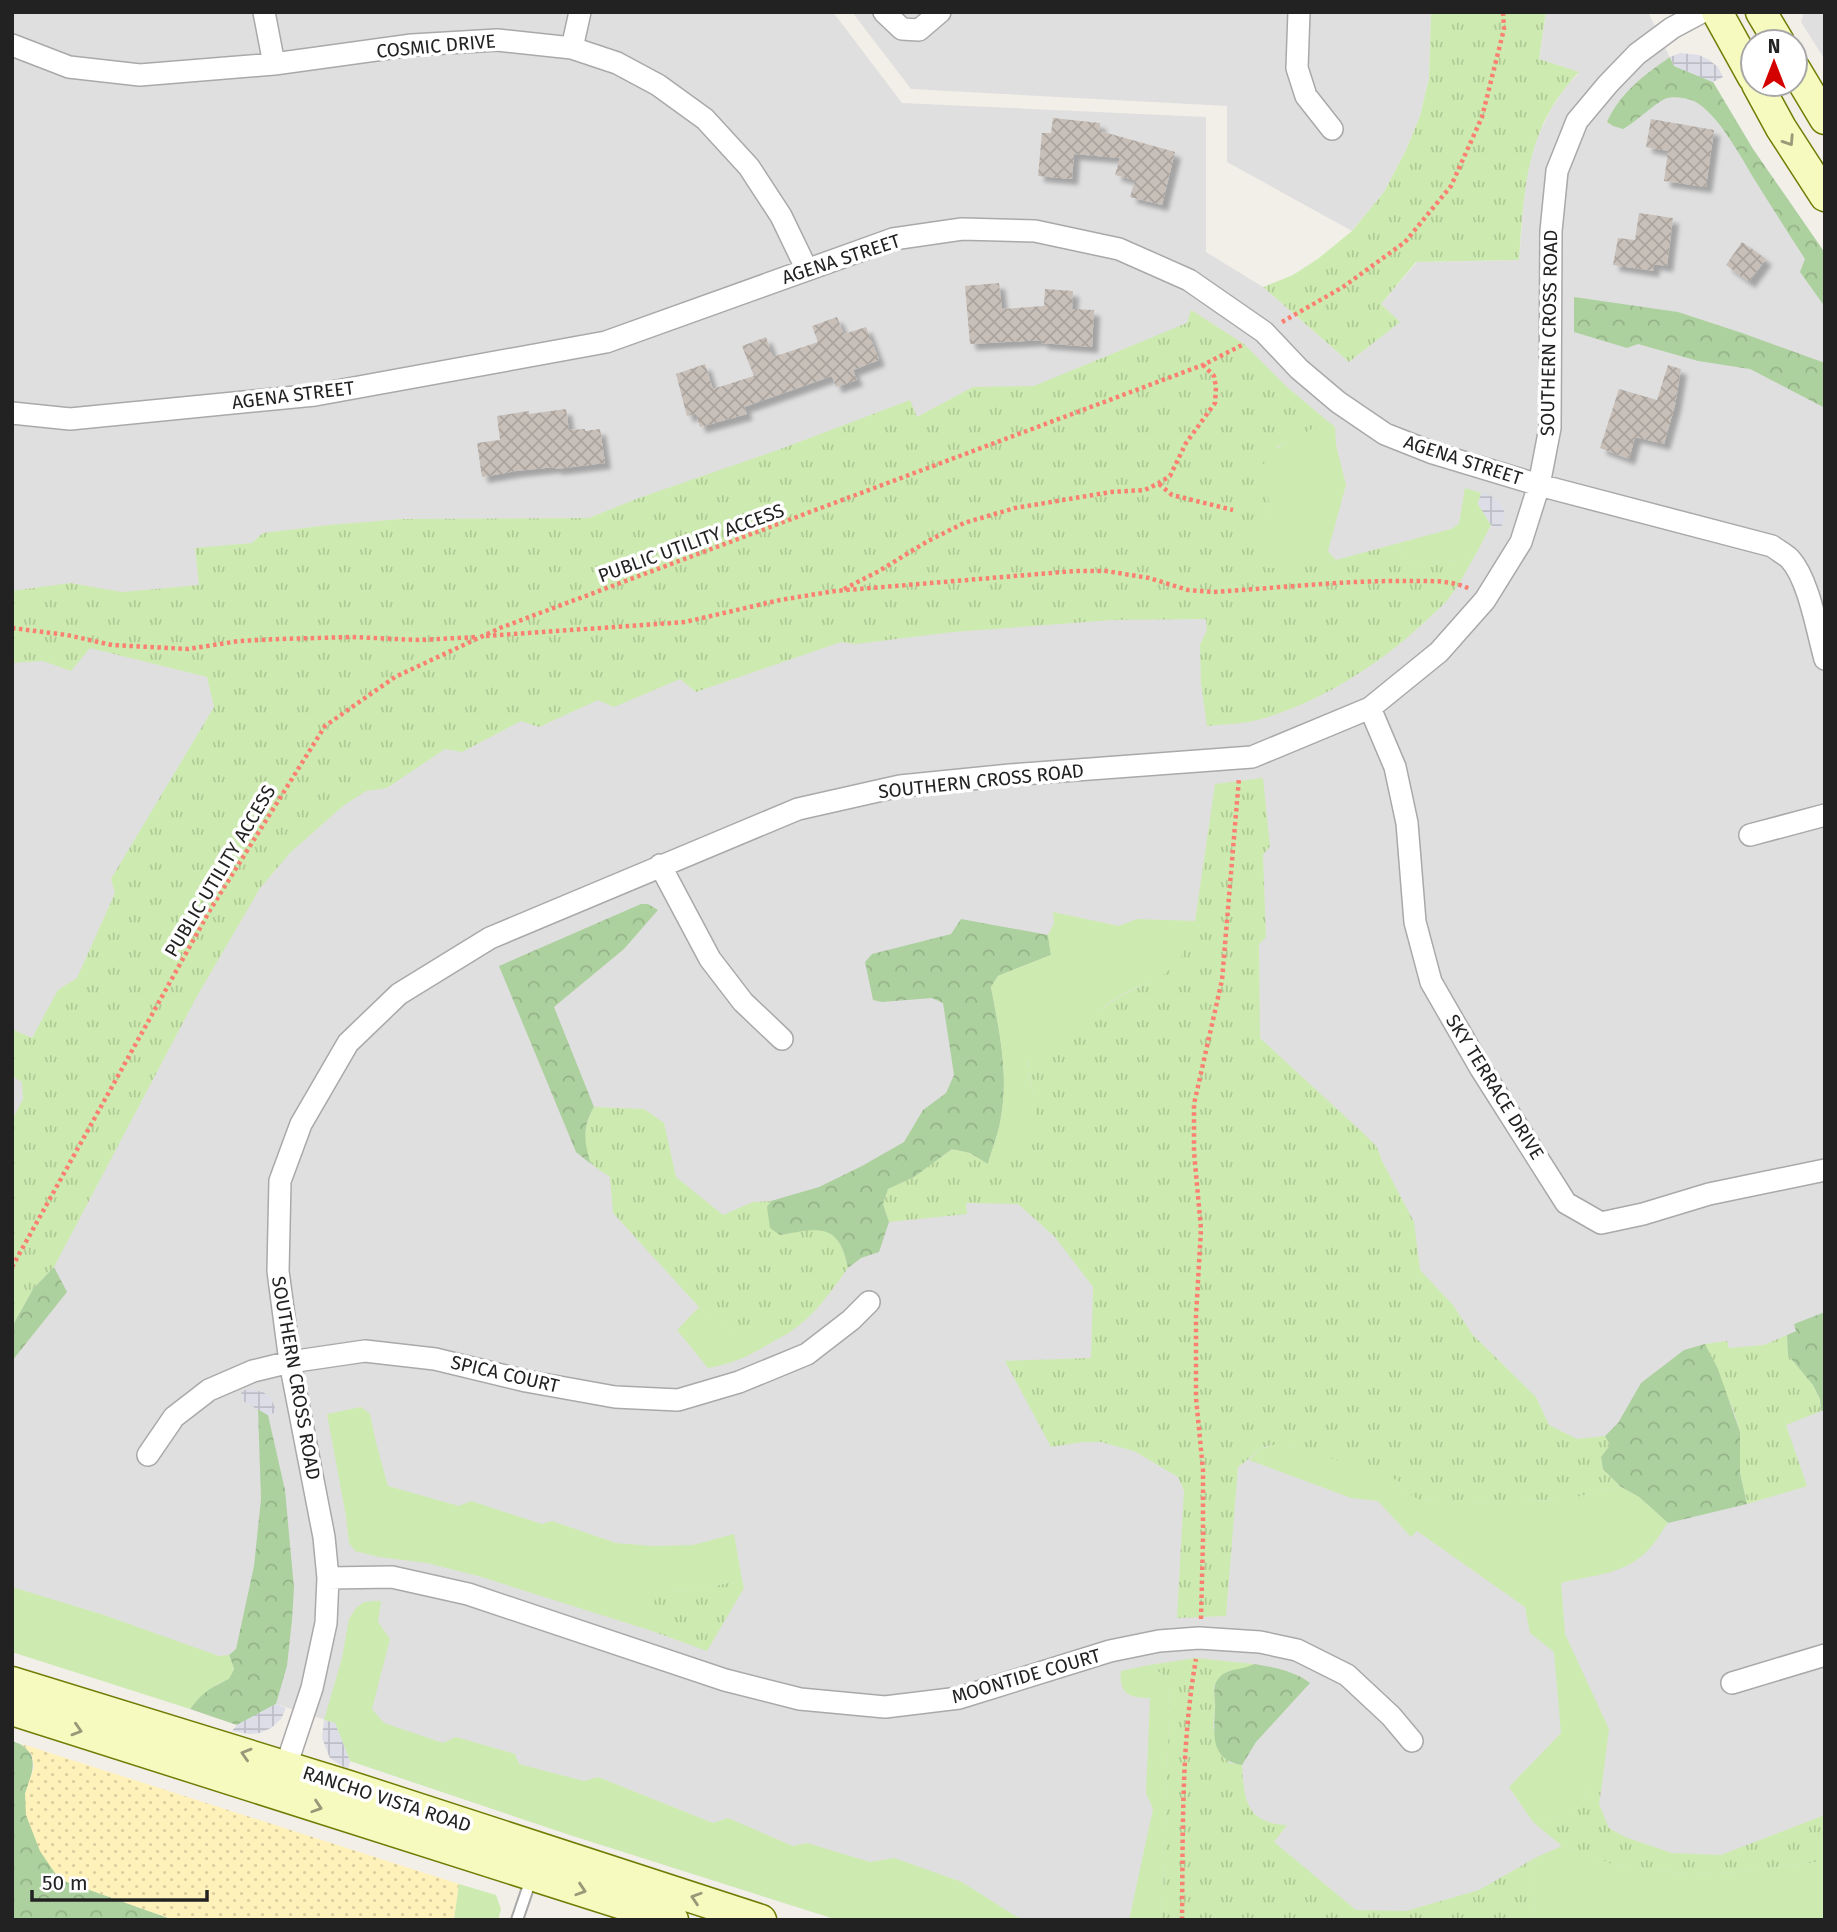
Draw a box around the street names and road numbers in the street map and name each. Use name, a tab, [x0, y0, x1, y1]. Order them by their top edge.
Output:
street label: COSMIC DRIVE	[375, 29, 497, 63]
street label: AGENA STREET	[779, 229, 903, 289]
street label: SOUTHERN CROSS ROAD	[1536, 230, 1562, 436]
street label: AGENA STREET	[230, 376, 356, 414]
street label: AGENA STREET	[1401, 430, 1525, 490]
street label: PUBLIC UTILITY ACCESS	[595, 499, 787, 587]
street label: SOUTHERN CROSS ROAD	[877, 759, 1085, 803]
street label: PUBLIC UTILITY ACCESS	[160, 781, 280, 961]
street label: SKY TERRACE DRIVE	[1441, 1010, 1549, 1164]
street label: SOUTHERN CROSS ROAD	[267, 1274, 325, 1482]
street label: SPICA COURT	[449, 1350, 562, 1398]
street label: MOONTIDE COURT	[949, 1644, 1103, 1708]
street label: RANCHO VISTA ROAD	[300, 1761, 474, 1837]

